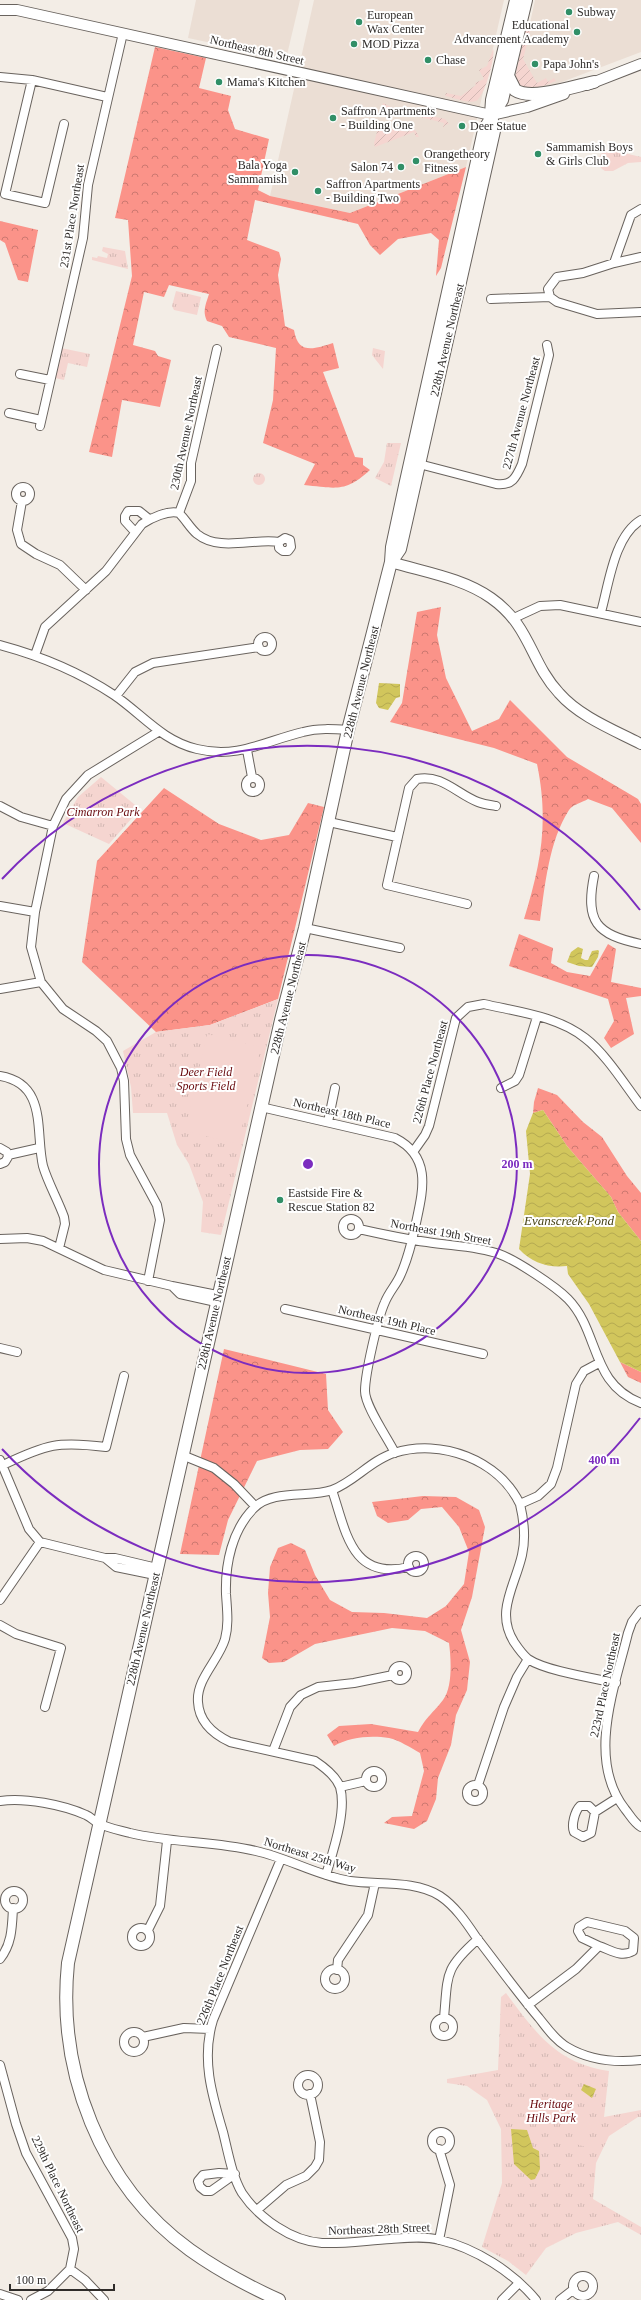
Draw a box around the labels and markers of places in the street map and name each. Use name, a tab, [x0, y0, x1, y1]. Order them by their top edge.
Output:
place label: Subway	[577, 5, 616, 19]
marker: Subway	[564, 7, 574, 17]
place label: European Wax Center	[367, 8, 424, 36]
marker: European Wax Center	[354, 17, 364, 27]
place label: Educational Advancement Academy	[454, 18, 570, 46]
marker: Educational Advancement Academy	[572, 27, 582, 37]
place label: MOD Pizza	[362, 37, 420, 51]
marker: MOD Pizza	[349, 39, 359, 49]
place label: Chase	[436, 53, 465, 67]
marker: Chase	[423, 55, 433, 65]
place label: Papa John's	[543, 57, 599, 71]
marker: Papa John's	[530, 59, 540, 69]
place label: Mama's Kitchen	[227, 75, 305, 89]
marker: Mama's Kitchen	[214, 77, 224, 87]
place label: Saffron Apartments - Building One	[341, 104, 435, 132]
marker: Saffron Apartments - Building One	[328, 113, 338, 123]
place label: Deer Statue	[470, 119, 526, 133]
marker: Deer Statue	[457, 121, 467, 131]
place label: Sammamish Boys & Girls Club	[546, 140, 633, 168]
place label: Orangetheory Fitness	[424, 147, 490, 175]
marker: Sammamish Boys & Girls Club	[533, 149, 543, 159]
marker: Orangetheory Fitness	[411, 156, 421, 166]
place label: Bala Yoga Sammamish	[228, 158, 288, 186]
place label: Salon 74	[351, 160, 393, 174]
marker: Salon 74	[396, 162, 406, 172]
marker: Bala Yoga Sammamish	[290, 167, 300, 177]
place label: Saffron Apartments - Building Two	[326, 177, 420, 205]
marker: Saffron Apartments - Building Two	[313, 186, 323, 196]
centre of rings	[301, 1157, 315, 1171]
place label: Eastside Fire & Rescue Station 82	[288, 1186, 375, 1214]
marker: Eastside Fire & Rescue Station 82	[275, 1195, 285, 1205]

